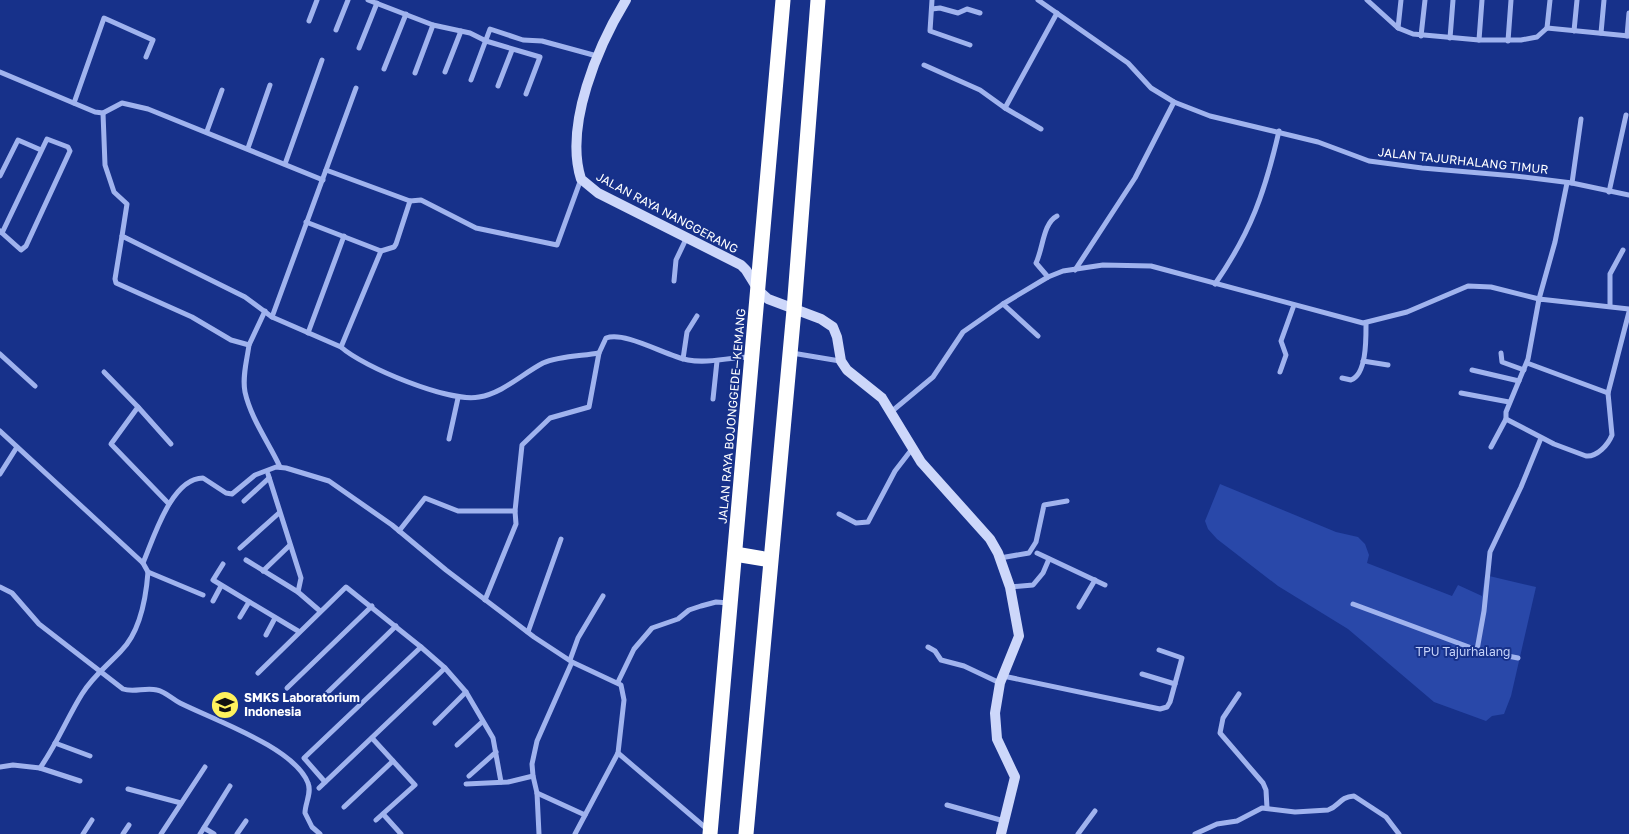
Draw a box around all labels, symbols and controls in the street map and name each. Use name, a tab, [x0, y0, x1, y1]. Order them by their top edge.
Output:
street label: JALAN TAJURHALANG TIMUR	[1377, 144, 1549, 177]
street label: JALAN RAYA NANGGERANG	[594, 169, 741, 256]
street label: JALAN RAYA BOJONGGEDE—KEMANG	[715, 308, 748, 524]
park label: TPU Tajurhalang	[1416, 644, 1510, 659]
school or university icon: SMKS Laboratorium Indonesia	[210, 690, 240, 720]
place label: SMKS Laboratorium Indonesia	[244, 690, 360, 719]

